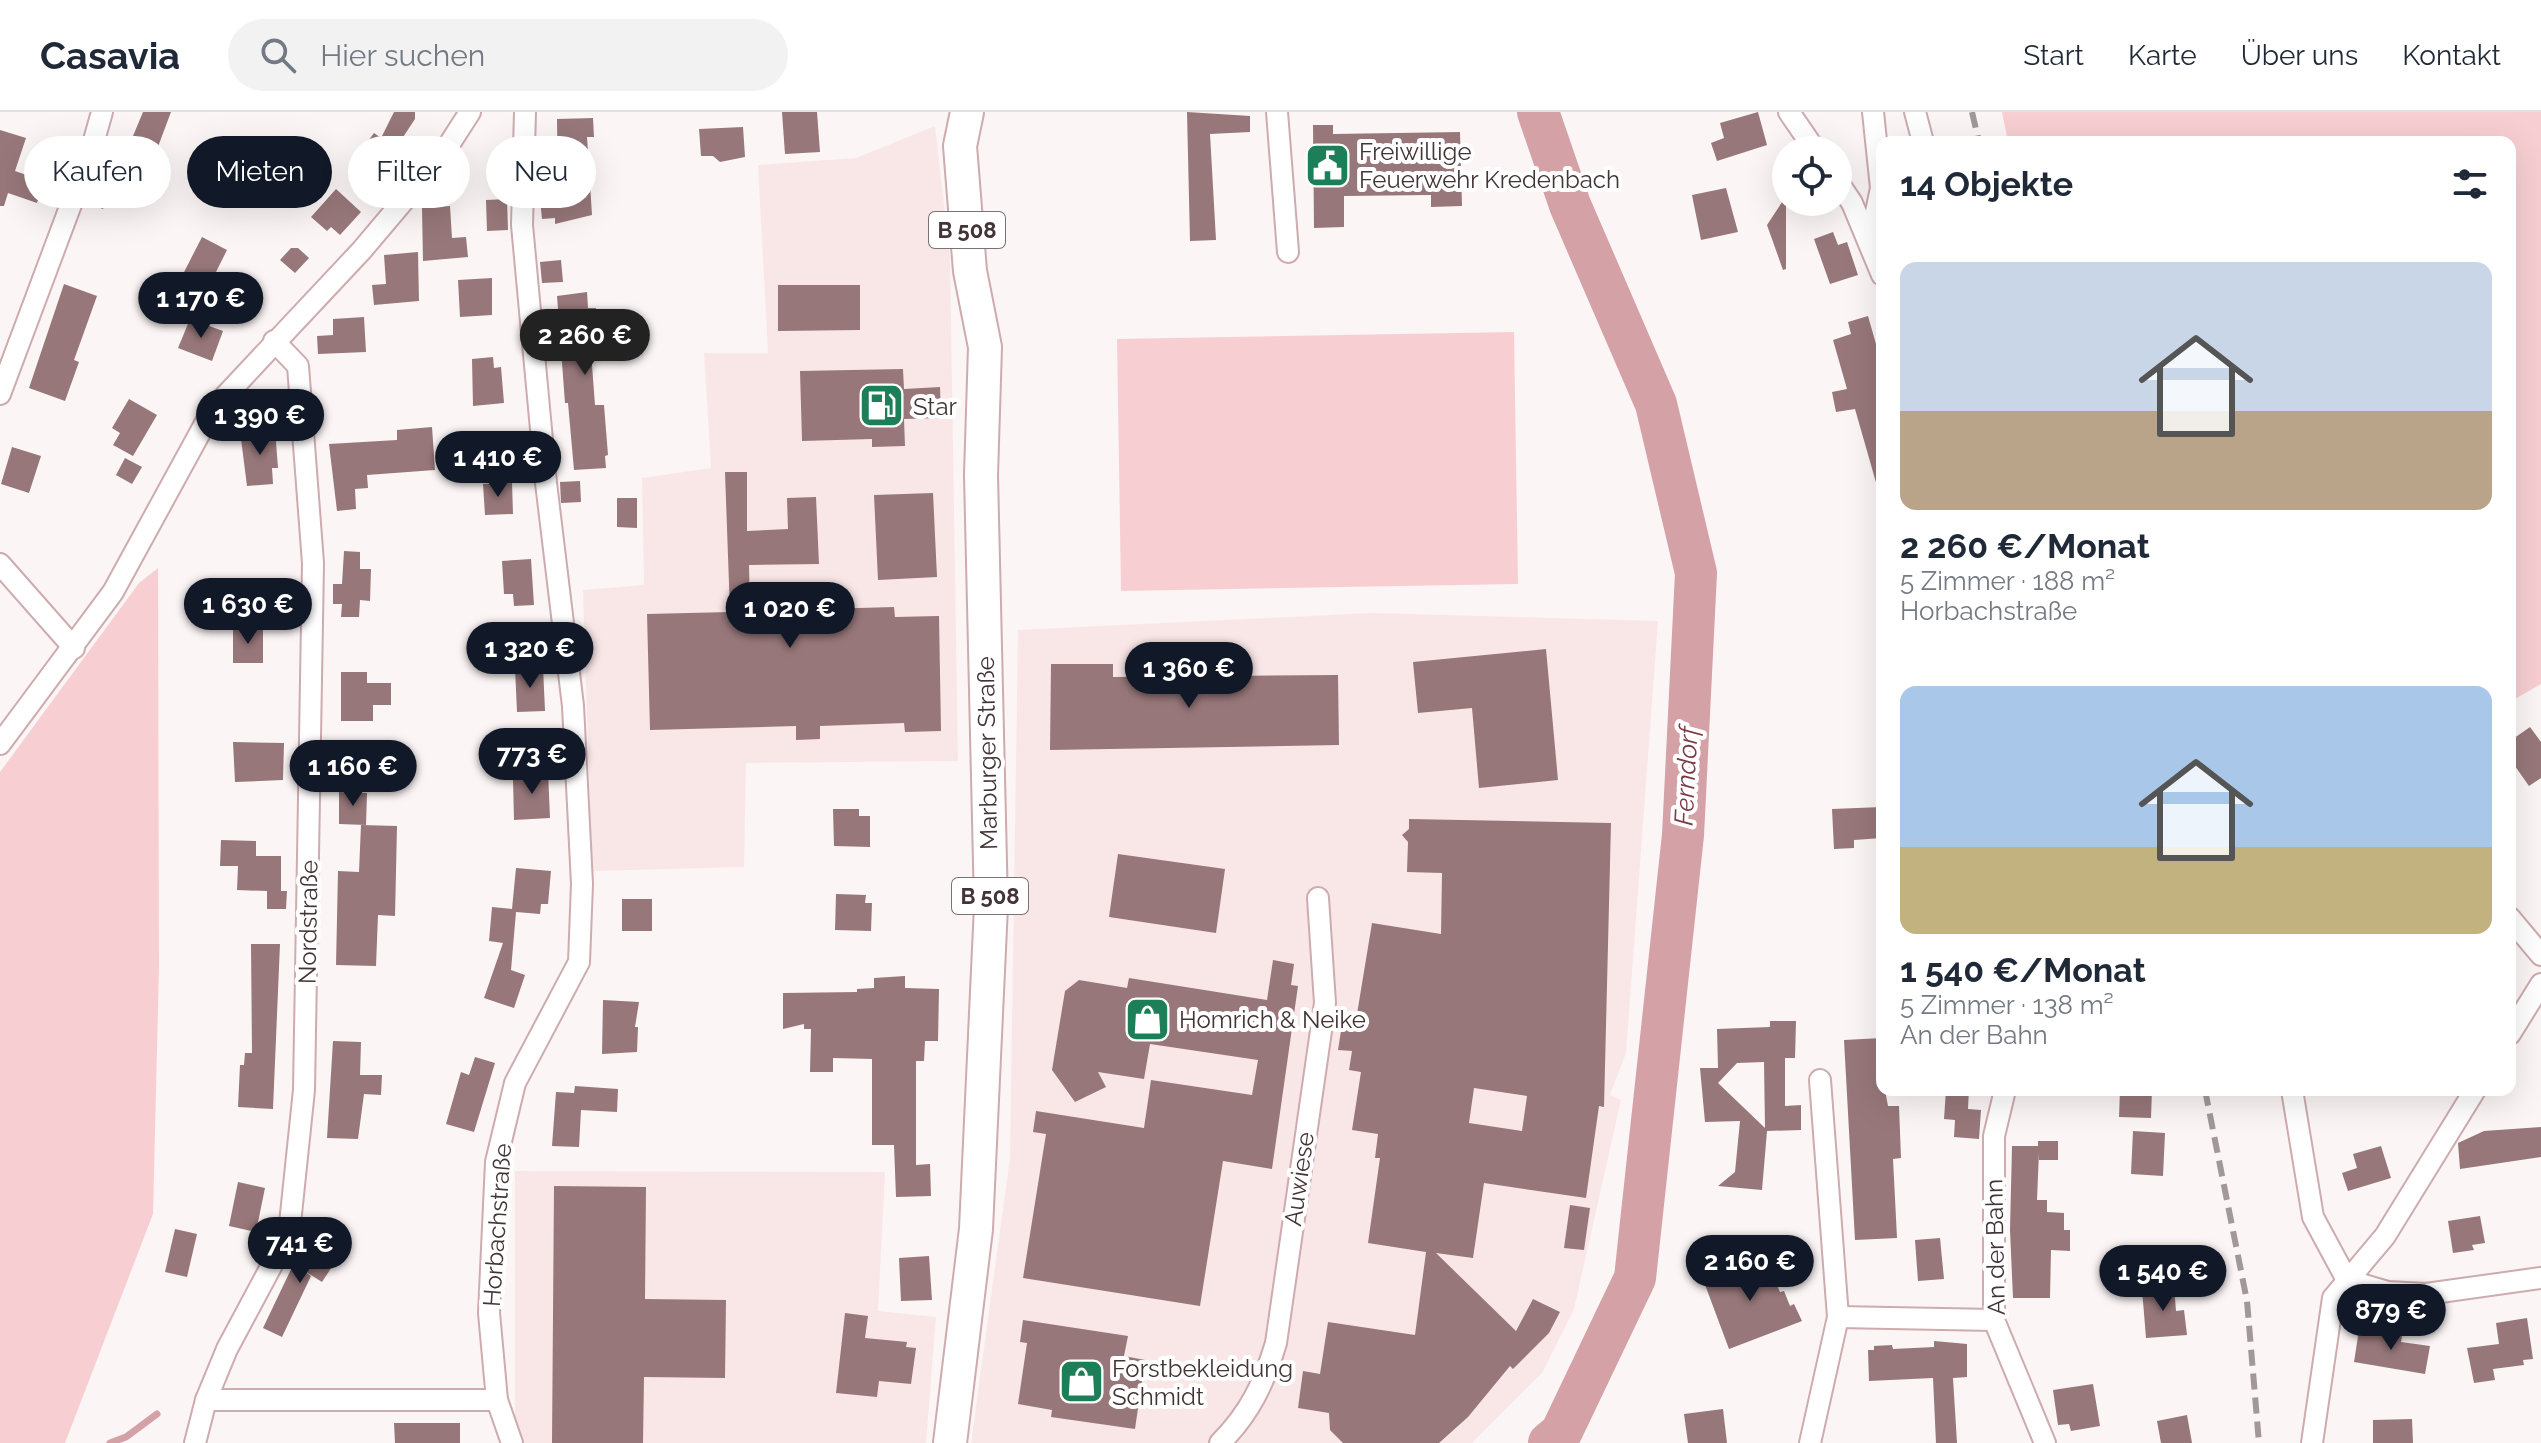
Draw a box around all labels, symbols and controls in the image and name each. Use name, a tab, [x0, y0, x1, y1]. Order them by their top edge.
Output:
search box	[228, 19, 788, 91]
text: Casavia	[40, 33, 180, 78]
icon: search	[256, 33, 300, 77]
text: Hier suchen	[320, 38, 485, 73]
text: Start	[2023, 39, 2084, 72]
text: Karte	[2128, 39, 2197, 72]
text: Über uns	[2241, 39, 2358, 72]
text: Kontakt	[2402, 39, 2501, 72]
chip: Kaufen	[24, 136, 171, 208]
chip: Mieten	[187, 136, 332, 208]
chip: Filter	[348, 136, 470, 208]
chip: Neu	[486, 136, 596, 208]
map controls	[1772, 136, 1852, 216]
button: locate	[1772, 136, 1852, 216]
place label: Freiwillige Feuerwehr Kredenbach	[1359, 137, 1620, 194]
public building icon: Freiwillige Feuerwehr Kredenbach	[1304, 141, 1352, 189]
icon: filters	[2448, 162, 2492, 206]
text: 14 Objekte	[1900, 164, 2073, 204]
road number: B 508	[929, 212, 1005, 248]
pin: 1 170 €	[127, 272, 275, 340]
text: 1 170 €	[156, 283, 246, 313]
pin: 2 260 €	[511, 309, 659, 377]
icon: home	[2124, 314, 2268, 458]
text: 2 260 €	[538, 320, 632, 350]
fuel station icon: Star	[858, 382, 906, 430]
pin: 1 390 €	[186, 389, 334, 457]
place label: Star	[913, 392, 957, 421]
text: 1 390 €	[214, 400, 306, 430]
pin: 1 410 €	[424, 431, 572, 499]
text: 1 410 €	[453, 442, 543, 472]
text: 2 260 €/Monat	[1900, 526, 2150, 566]
text: 5 Zimmer · 188 m²	[1900, 566, 2115, 596]
pin: 1 630 €	[174, 578, 322, 646]
pin: 1 020 €	[716, 582, 864, 650]
text: 1 630 €	[202, 589, 294, 619]
text: 1 020 €	[744, 593, 836, 623]
text: Horbachstraße	[1900, 596, 2077, 626]
pin: 1 320 €	[456, 622, 604, 690]
text: 1 320 €	[484, 633, 576, 663]
pin: 1 360 €	[1115, 642, 1263, 710]
text: 1 360 €	[1143, 653, 1235, 683]
street label: Marburger Straße	[971, 656, 1003, 850]
water label: Ferndorf	[1668, 722, 1704, 826]
pin: 773 €	[476, 728, 588, 796]
icon: home	[2124, 738, 2268, 882]
text: 773 €	[497, 739, 567, 769]
pin: 1 160 €	[279, 740, 427, 808]
text: 1 160 €	[308, 751, 398, 781]
street label: Nordstraße	[292, 860, 324, 984]
road number: B 508	[952, 878, 1028, 914]
text: 1 540 €/Monat	[1900, 950, 2146, 990]
text: 5 Zimmer · 138 m²	[1900, 990, 2114, 1020]
shop icon: Homrich & Neike	[1124, 995, 1172, 1043]
place label: Homrich & Neike	[1179, 1005, 1366, 1034]
text: An der Bahn	[1900, 1020, 2048, 1050]
street label: Auwiese	[1278, 1130, 1320, 1228]
street label: Horbachstraße	[477, 1142, 517, 1308]
street label: An der Bahn	[1979, 1179, 2011, 1315]
pin: 741 €	[244, 1217, 356, 1285]
text: 741 €	[266, 1228, 334, 1258]
pin: 2 160 €	[1676, 1235, 1824, 1303]
pin: 1 540 €	[2089, 1245, 2237, 1313]
text: 2 160 €	[1704, 1246, 1796, 1276]
text: 1 540 €	[2117, 1256, 2209, 1286]
pin: 879 €	[2335, 1284, 2447, 1352]
text: 879 €	[2355, 1295, 2427, 1325]
place label: Forstbekleidung Schmidt	[1112, 1354, 1293, 1411]
shop icon: Forstbekleidung Schmidt	[1057, 1358, 1105, 1406]

